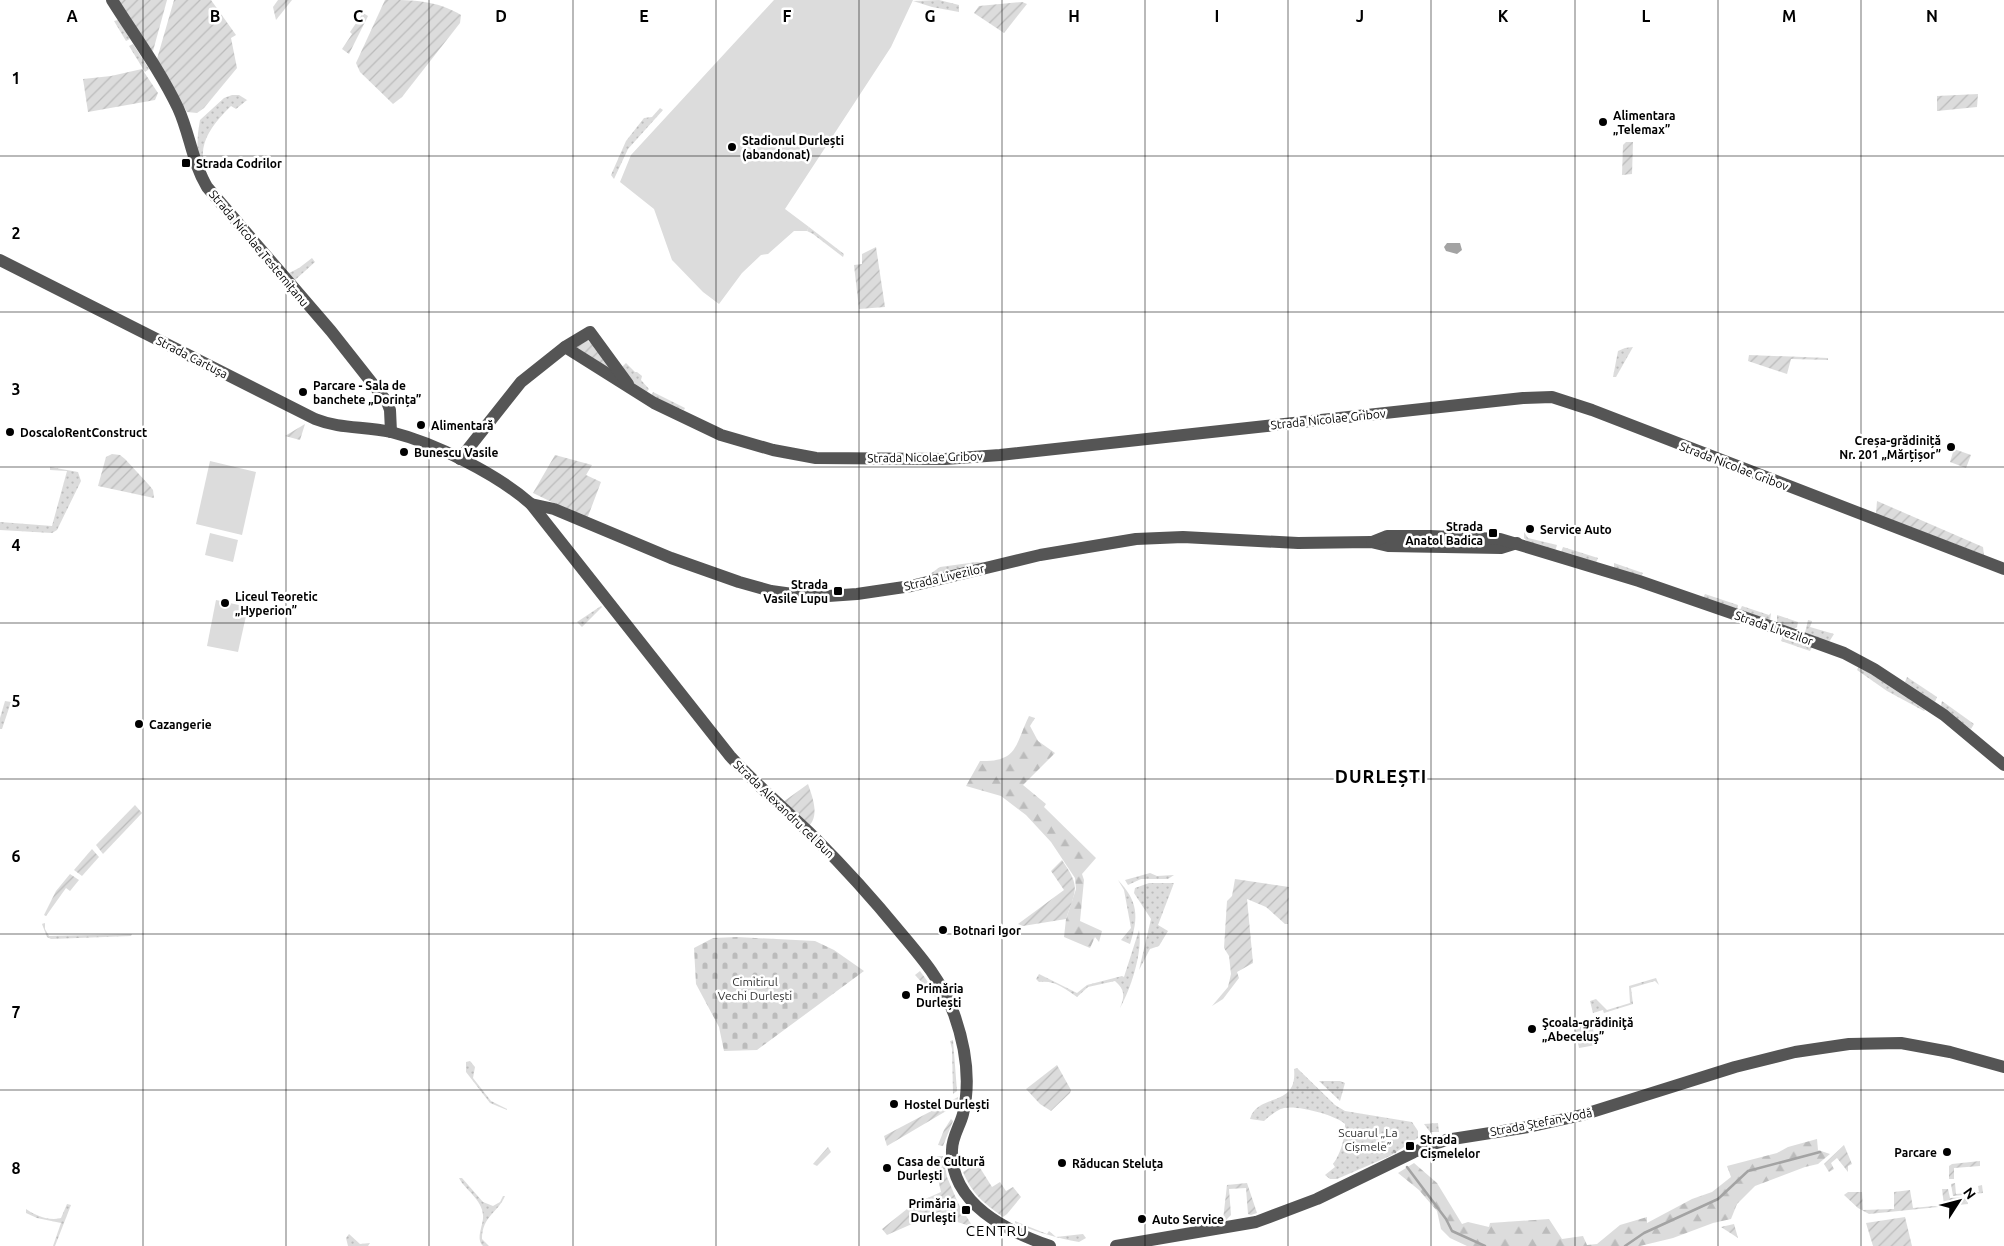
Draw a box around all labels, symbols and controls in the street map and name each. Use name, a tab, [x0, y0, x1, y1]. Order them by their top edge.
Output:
text: A	[66, 7, 78, 25]
text: B	[210, 7, 220, 25]
text: C	[353, 7, 363, 25]
text: D	[495, 7, 507, 25]
text: E	[639, 7, 649, 25]
text: F	[783, 7, 792, 25]
text: G	[924, 7, 936, 25]
text: H	[1068, 7, 1080, 25]
text: I	[1215, 7, 1219, 25]
text: J	[1356, 7, 1364, 25]
text: K	[1498, 7, 1509, 25]
text: L	[1642, 7, 1651, 25]
text: M	[1782, 7, 1796, 25]
text: N	[1926, 7, 1938, 25]
text: 1	[11, 69, 21, 87]
place label: Alimentara „Telemax”	[1613, 109, 1676, 136]
marker: Alimentara „Telemax”	[1597, 116, 1609, 128]
place label: Stadionul Durlești (abandonat)	[742, 134, 844, 162]
marker: Stadionul Durlești (abandonat)	[726, 141, 738, 153]
marker: Strada Codrilor	[180, 157, 192, 169]
place label: Strada Codrilor	[196, 157, 282, 170]
street label: Strada Nicolae Testemițanu	[207, 187, 311, 309]
text: 2	[11, 224, 21, 242]
street label: Strada Cartușa	[154, 333, 230, 381]
place label: Parcare - Sala de banchete „Dorința”	[313, 379, 421, 407]
text: 3	[11, 380, 21, 398]
marker: Parcare - Sala de banchete „Dorința”	[297, 386, 309, 398]
street label: Strada Nicolae Gribov	[1270, 406, 1386, 432]
marker: Alimentară	[415, 419, 427, 431]
place label: Alimentară	[431, 419, 494, 432]
marker: DoscaloRentConstruct	[4, 426, 16, 438]
place label: DoscaloRentConstruct	[20, 426, 147, 439]
place label: Creșa-grădiniță Nr. 201 „Mărțișor”	[1839, 434, 1941, 462]
street label: Strada Nicolae Gribov	[1678, 439, 1790, 493]
marker: Creșa-grădiniță Nr. 201 „Mărțișor”	[1945, 441, 1957, 453]
marker: Bunescu Vasile	[398, 446, 410, 458]
place label: Bunescu Vasile	[414, 446, 498, 459]
street label: Strada Nicolae Gribov	[867, 449, 983, 465]
place label: Strada Anatol Badica	[1405, 520, 1483, 547]
marker: Service Auto	[1524, 523, 1536, 535]
place label: Service Auto	[1540, 523, 1612, 536]
marker: Strada Anatol Badica	[1487, 527, 1499, 539]
text: 4	[11, 536, 21, 554]
street label: Strada Livezilor	[902, 561, 986, 593]
place label: Strada Vasile Lupu	[763, 578, 828, 605]
marker: Strada Vasile Lupu	[832, 585, 844, 597]
place label: Liceul Teoretic „Hyperion”	[235, 590, 318, 617]
marker: Liceul Teoretic „Hyperion”	[219, 597, 231, 609]
street label: Strada Livezilor	[1733, 608, 1815, 648]
text: 5	[11, 692, 21, 710]
marker: Cazangerie	[133, 718, 145, 730]
place label: Cazangerie	[149, 718, 212, 731]
street label: Strada Alexandru cel Bun	[731, 757, 837, 861]
district label: DURLEȘTI	[1335, 766, 1427, 787]
text: 6	[11, 847, 21, 865]
marker: Botnari Igor	[937, 924, 949, 936]
place label: Botnari Igor	[953, 924, 1021, 937]
park label: Cimitirul Vechi Durlești	[718, 975, 792, 1002]
place label: Primăria Durlești	[916, 982, 964, 1010]
marker: Primăria Durlești	[900, 989, 912, 1001]
text: 7	[11, 1003, 21, 1021]
place label: Şcoala-grădiniţă „Abeceluş”	[1542, 1016, 1634, 1045]
marker: Şcoala-grădiniţă „Abeceluş”	[1526, 1023, 1538, 1035]
marker: Hostel Durlești	[888, 1098, 900, 1110]
place label: Hostel Durlești	[904, 1098, 989, 1112]
street label: Strada Ștefan-Vodă	[1489, 1106, 1593, 1138]
park label: Scuarul „La Cișmele”	[1338, 1126, 1398, 1153]
place label: Strada Cișmelelor	[1420, 1133, 1480, 1161]
marker: Strada Cișmelelor	[1404, 1140, 1416, 1152]
place label: Parcare	[1894, 1146, 1937, 1159]
marker: Parcare	[1941, 1146, 1953, 1158]
place label: Casa de Cultură Durlești	[897, 1155, 985, 1183]
marker: Răducan Steluța	[1056, 1157, 1068, 1169]
place label: Răducan Steluța	[1072, 1157, 1163, 1171]
text: 8	[11, 1159, 21, 1177]
marker: Casa de Cultură Durlești	[881, 1162, 893, 1174]
north arrow	[1934, 1176, 1984, 1226]
text: N	[1960, 1184, 1979, 1202]
place label: Primăria Durleşti	[908, 1197, 956, 1226]
marker: Primăria Durleşti	[960, 1204, 972, 1216]
marker: Auto Service	[1136, 1213, 1148, 1225]
place label: Auto Service	[1152, 1213, 1224, 1226]
district label: CENTRU	[966, 1222, 1028, 1239]

